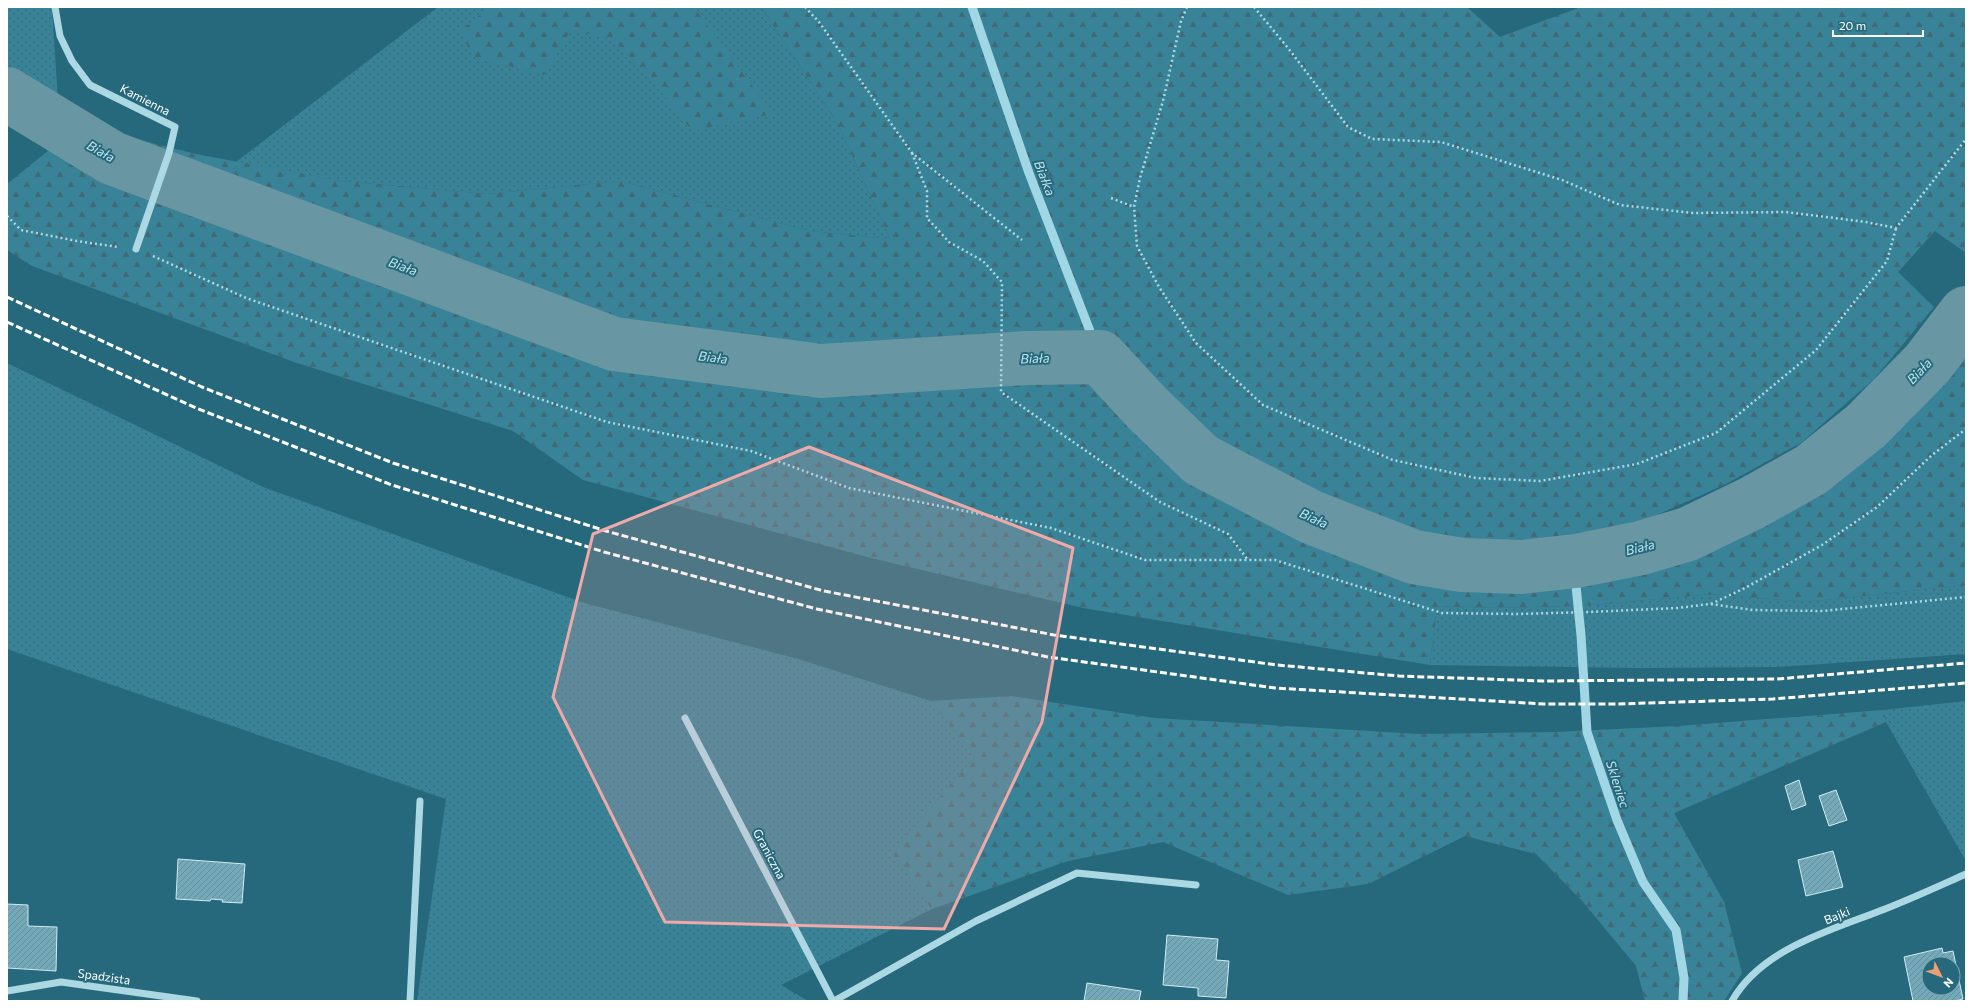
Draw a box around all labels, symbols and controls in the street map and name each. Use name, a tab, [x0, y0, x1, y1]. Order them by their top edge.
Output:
scale bar	[1833, 12, 1923, 38]
text: 20 m	[1839, 18, 1866, 32]
street label: Kamienna	[118, 81, 173, 118]
water label: Biała	[84, 137, 118, 165]
water label: Białka	[1031, 158, 1059, 198]
water label: Biała	[387, 253, 420, 279]
water label: Biała	[698, 347, 729, 367]
water label: Biała	[1020, 349, 1050, 367]
water label: Biała	[1903, 355, 1935, 387]
water label: Biała	[1297, 505, 1331, 531]
water label: Biała	[1624, 536, 1656, 558]
water label: Skleniec	[1603, 758, 1633, 810]
street label: Graniczna	[751, 826, 789, 881]
street label: Bajki	[1822, 904, 1852, 927]
north arrow	[1921, 956, 1961, 996]
street label: Spadzista	[77, 965, 131, 987]
text: N	[1941, 976, 1956, 990]

